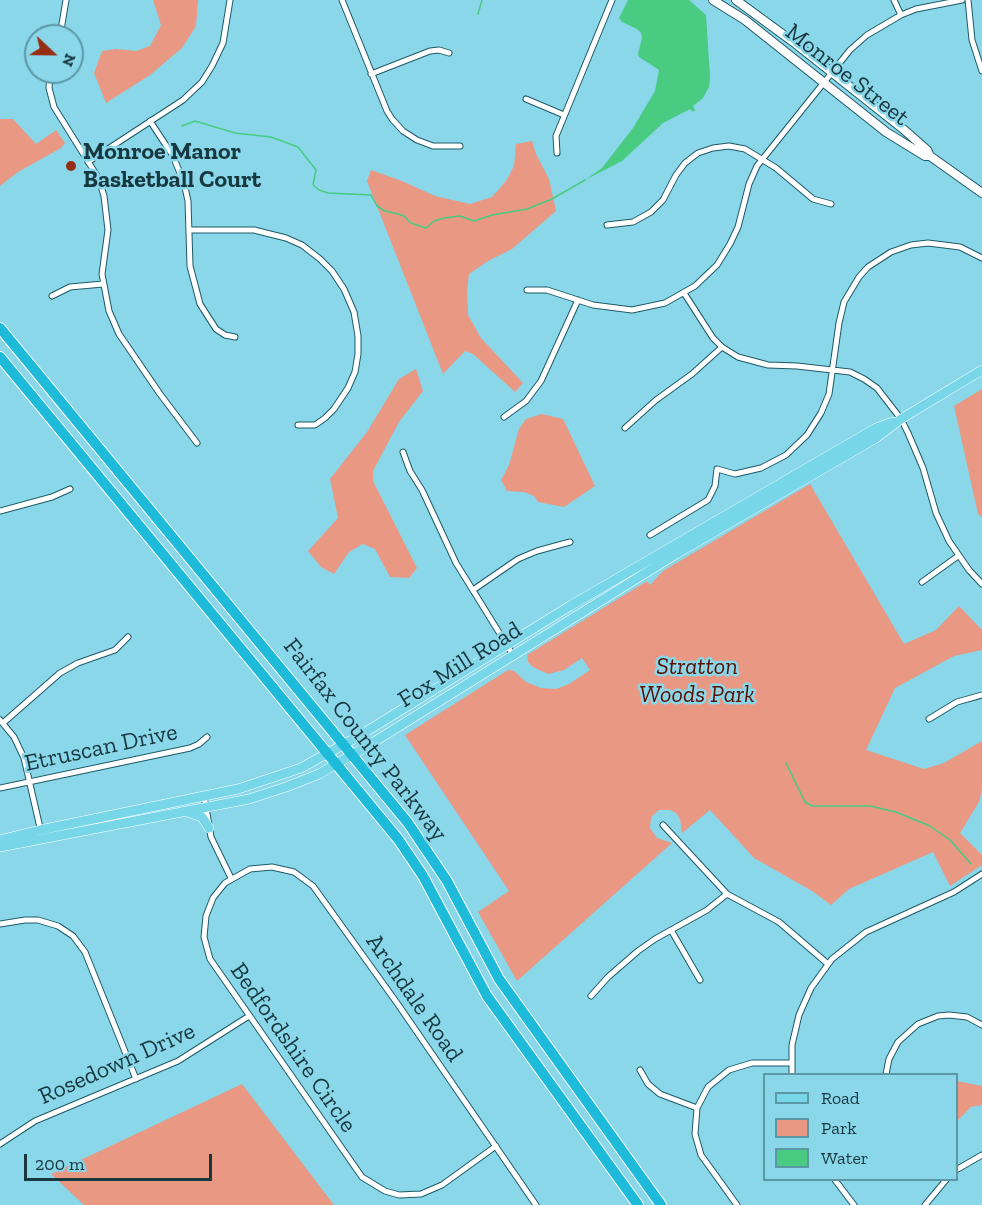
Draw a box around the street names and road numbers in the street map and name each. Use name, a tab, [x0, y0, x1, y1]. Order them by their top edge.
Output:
street label: Monroe Street	[779, 18, 915, 132]
street label: Fox Mill Road	[393, 616, 527, 714]
street label: Fairfax County Parkway	[277, 633, 453, 847]
street label: Etruscan Drive	[22, 718, 180, 778]
street label: Archdale Road	[359, 928, 469, 1068]
street label: Bedfordshire Circle	[224, 958, 362, 1138]
street label: Rosedown Drive	[34, 1017, 200, 1111]

